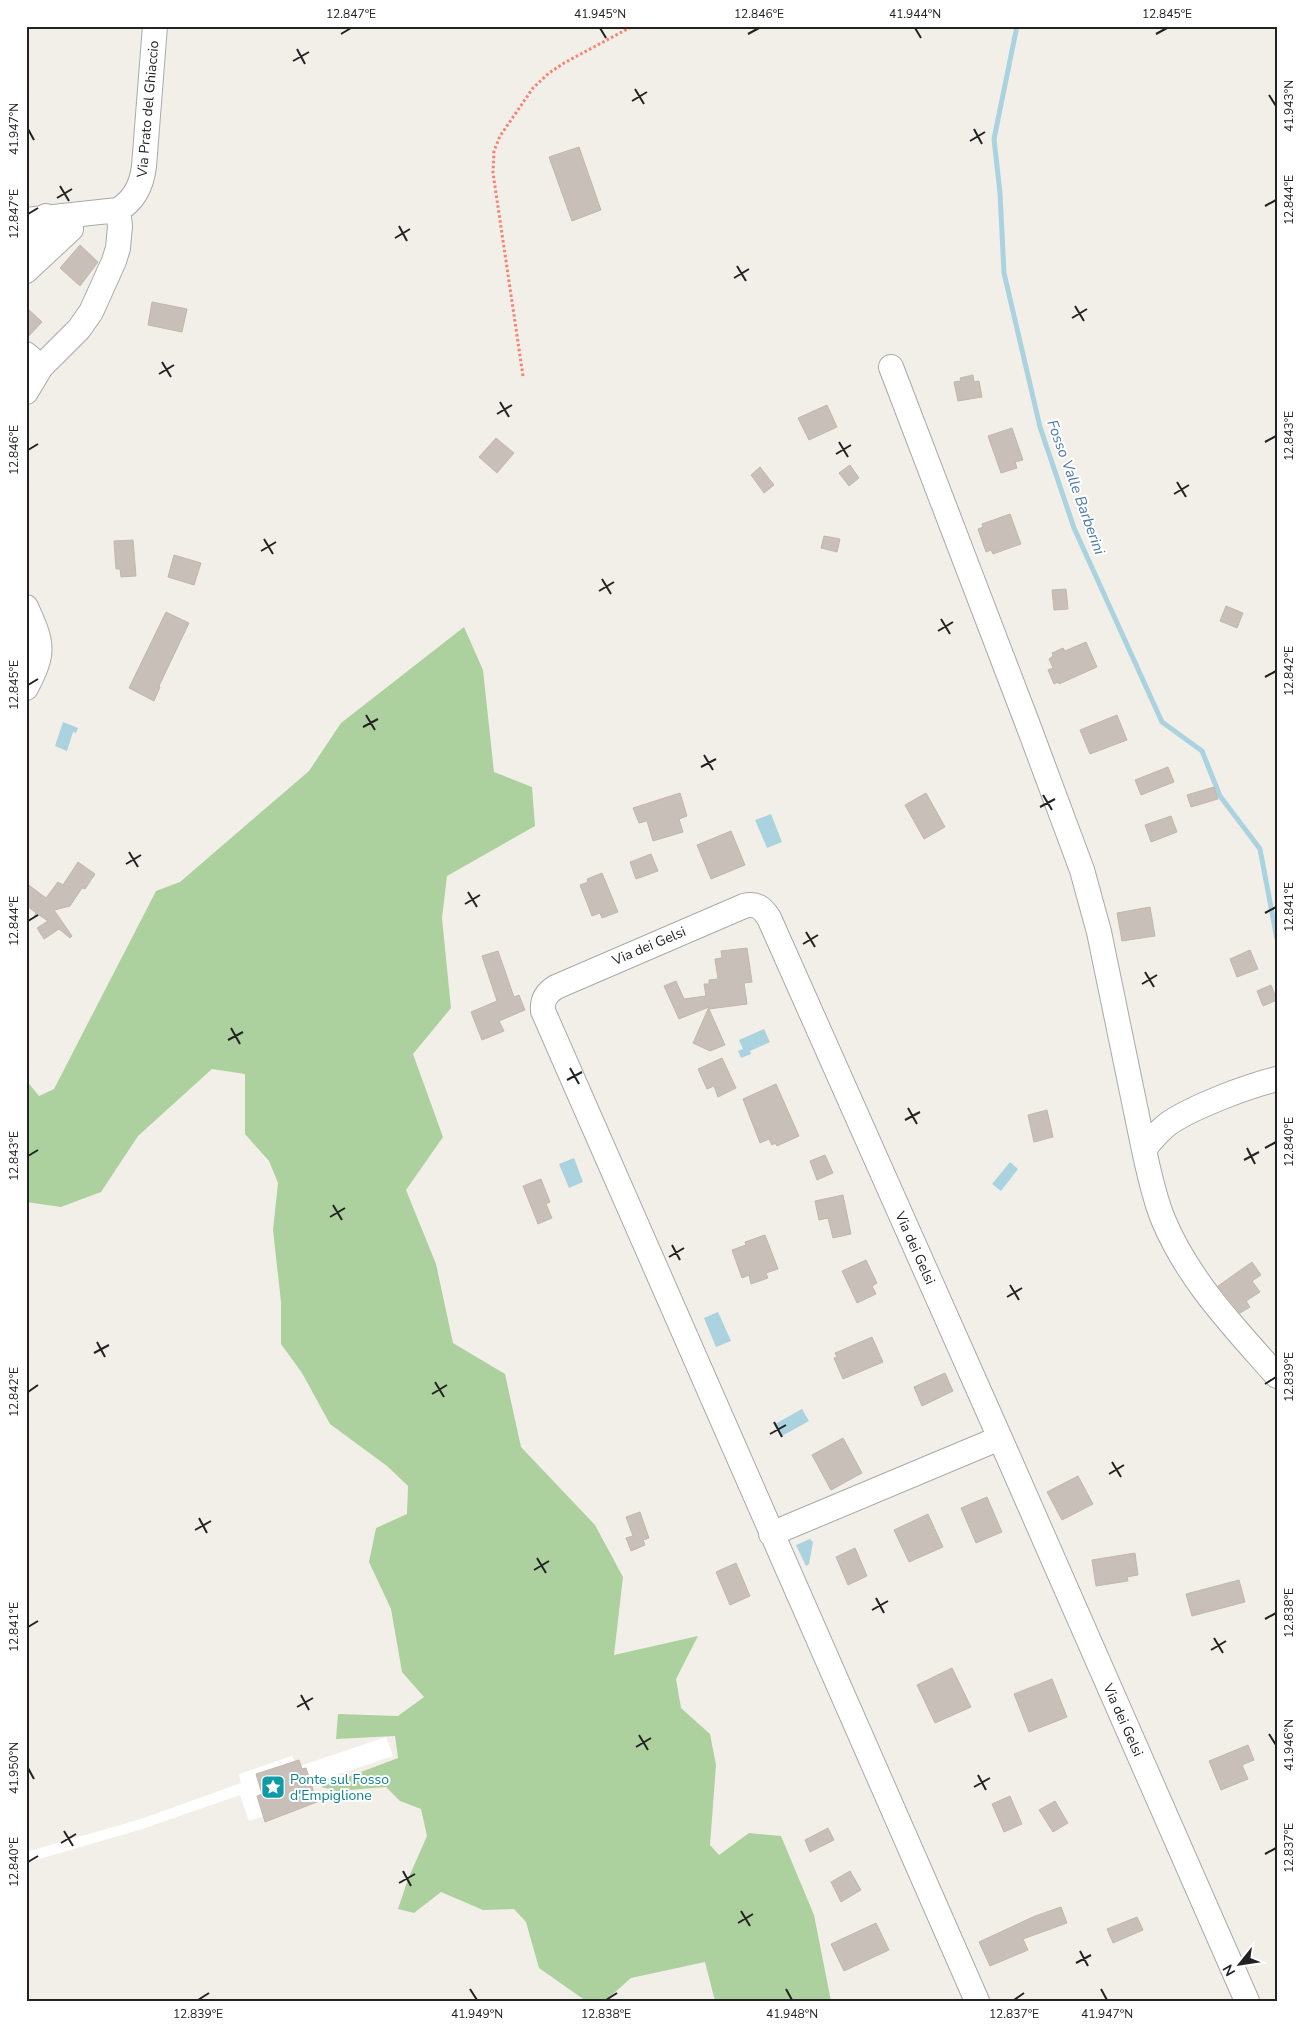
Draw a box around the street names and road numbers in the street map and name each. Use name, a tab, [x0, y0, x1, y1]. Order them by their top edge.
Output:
street label: Via Prato del Ghiaccio	[132, 40, 163, 179]
street label: Via dei Gelsi	[608, 922, 689, 970]
street label: Via dei Gelsi	[890, 1208, 940, 1288]
street label: Via dei Gelsi	[1098, 1680, 1148, 1760]

